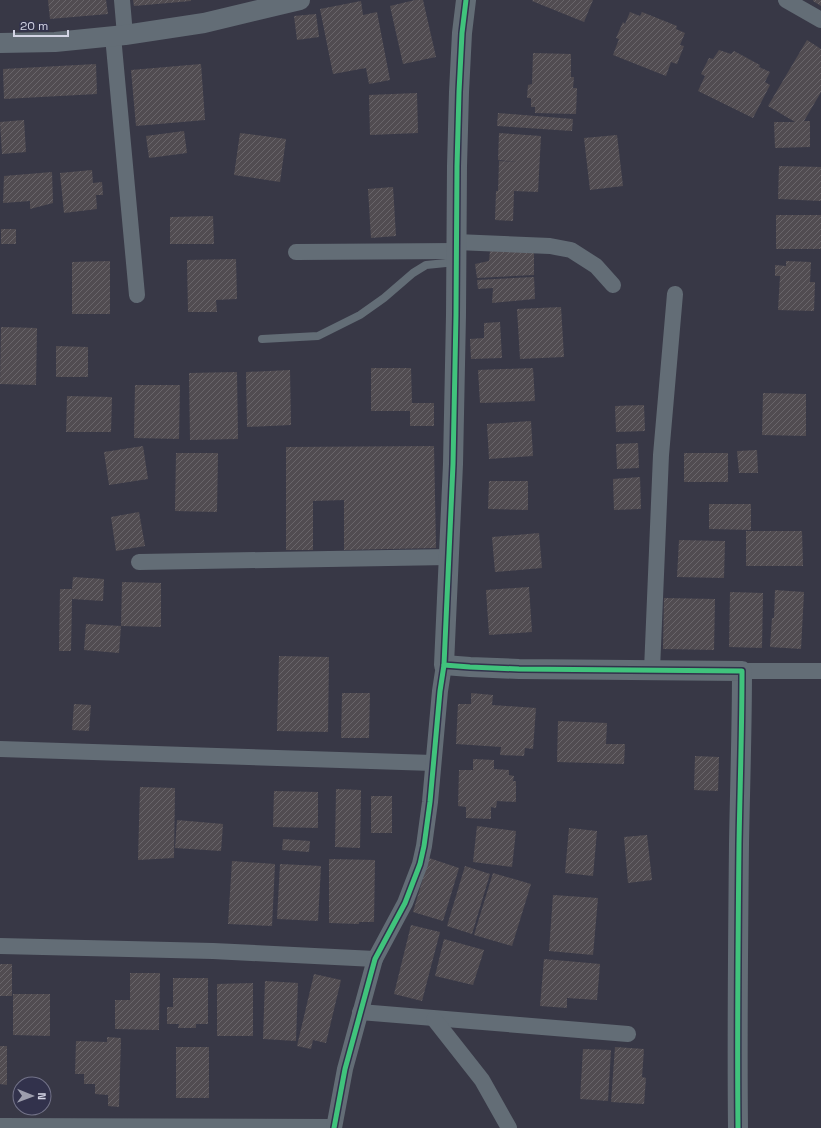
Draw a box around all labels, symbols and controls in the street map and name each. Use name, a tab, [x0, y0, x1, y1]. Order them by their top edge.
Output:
scale bar	[14, 12, 68, 38]
text: 20 m	[20, 18, 48, 34]
north arrow	[12, 1076, 52, 1116]
text: N	[35, 1092, 49, 1100]

